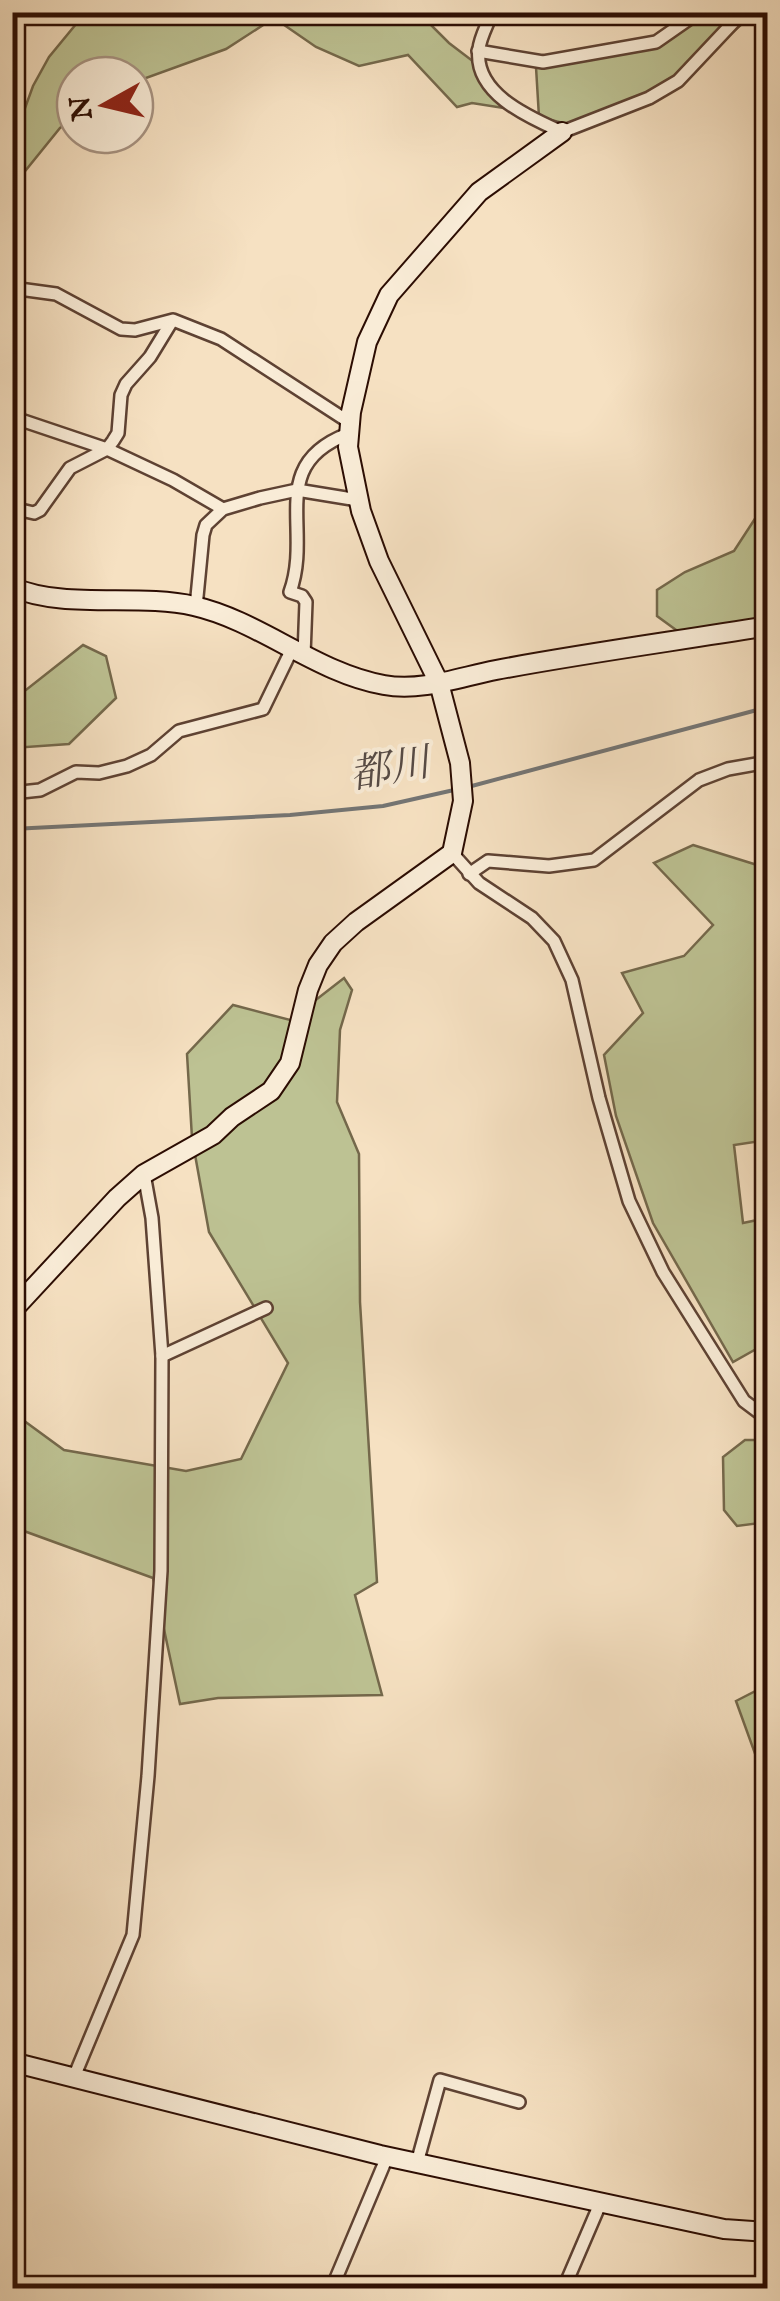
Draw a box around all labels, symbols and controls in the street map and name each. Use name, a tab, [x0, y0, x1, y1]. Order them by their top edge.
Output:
north arrow	[55, 55, 155, 155]
text: N	[64, 94, 102, 124]
water label: 都川	[346, 738, 438, 803]

